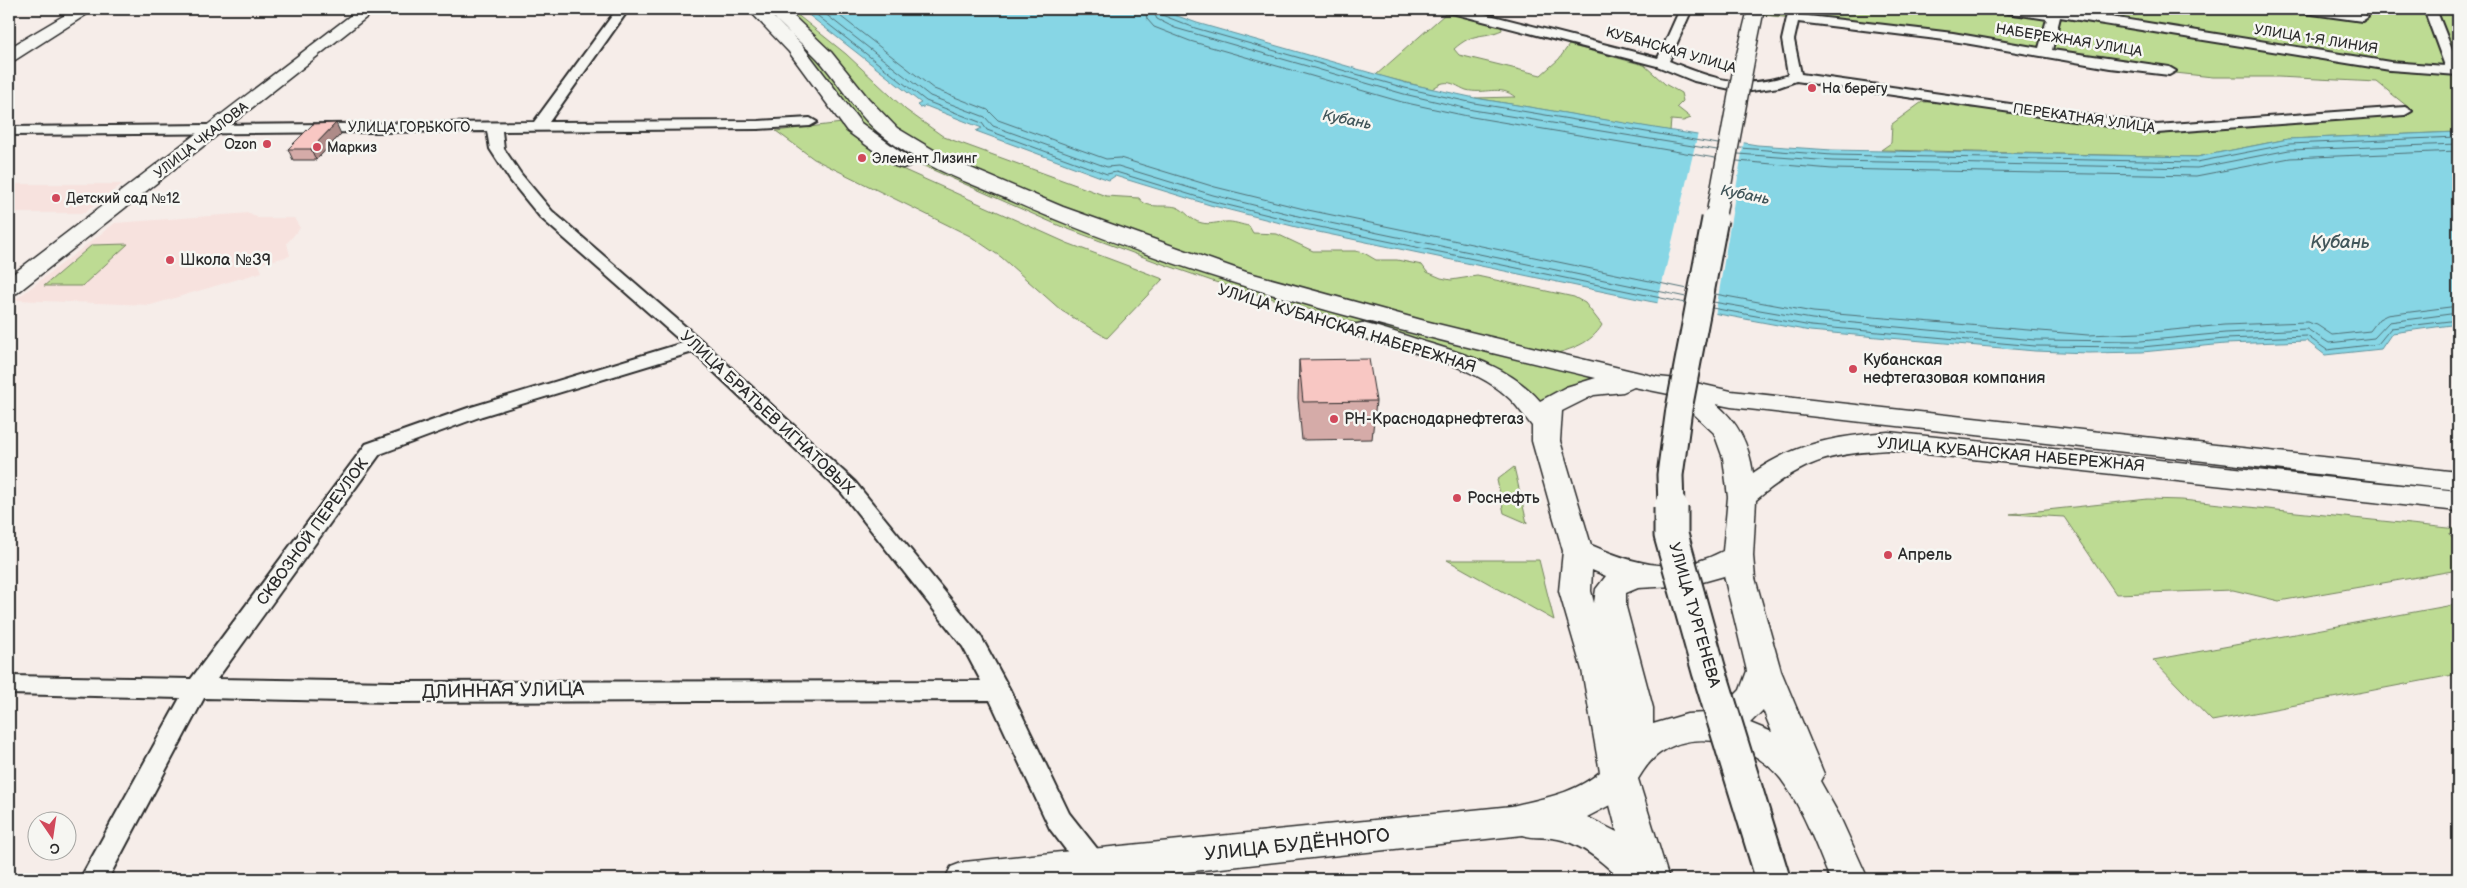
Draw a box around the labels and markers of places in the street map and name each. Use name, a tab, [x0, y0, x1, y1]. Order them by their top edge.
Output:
place label: На берегу	[1822, 80, 1888, 97]
marker: На берегу	[1806, 82, 1818, 94]
place label: Ozon	[224, 136, 257, 153]
marker: Ozon	[261, 138, 273, 150]
place label: Маркиз	[327, 139, 377, 156]
marker: Маркиз	[311, 141, 323, 153]
place label: Элемент Лизинг	[872, 150, 978, 167]
marker: Элемент Лизинг	[856, 152, 868, 164]
place label: Детский сад №12	[66, 190, 181, 207]
marker: Детский сад №12	[50, 192, 62, 204]
place label: Школа №39	[180, 251, 271, 270]
marker: Школа №39	[164, 254, 176, 266]
place label: Кубанская нефтегазовая компания	[1863, 351, 2046, 388]
marker: Кубанская нефтегазовая компания	[1847, 363, 1859, 375]
place label: РН-Краснодарнефтегаз	[1344, 410, 1524, 429]
marker: РН-Краснодарнефтегаз	[1328, 413, 1340, 425]
place label: Роснефть	[1467, 489, 1540, 508]
marker: Роснефть	[1451, 492, 1463, 504]
place label: Апрель	[1897, 546, 1952, 565]
marker: Апрель	[1882, 549, 1894, 561]

